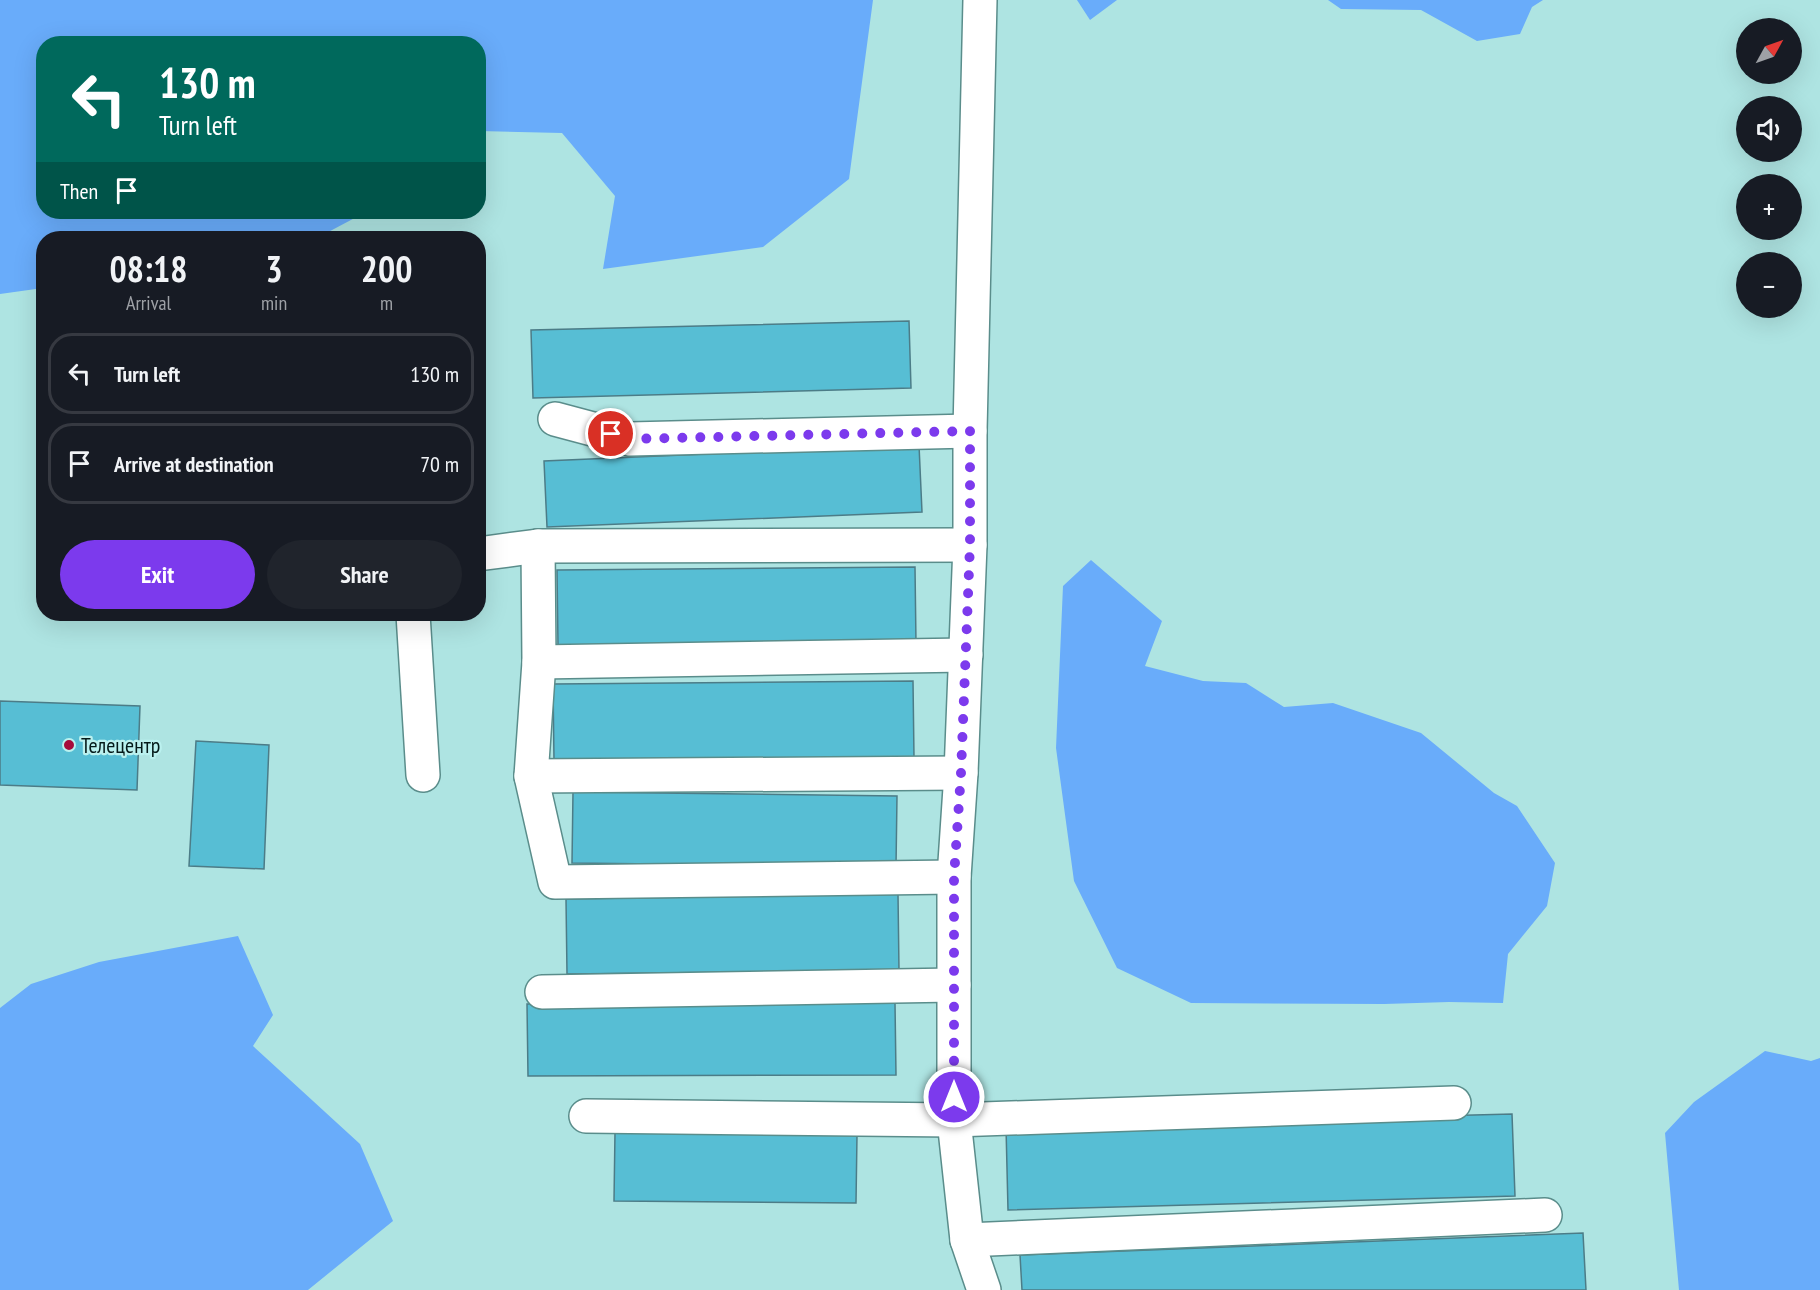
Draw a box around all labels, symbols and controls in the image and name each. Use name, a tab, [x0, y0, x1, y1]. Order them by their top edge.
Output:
north arrow	[1736, 18, 1802, 84]
map controls	[1736, 18, 1802, 318]
text: 130 m	[159, 55, 256, 110]
icon: left	[60, 60, 138, 138]
button: sound	[1736, 96, 1802, 162]
text: Turn left	[159, 108, 237, 142]
icon: arrive	[110, 174, 143, 207]
button: +	[1736, 174, 1802, 240]
text: Then	[60, 177, 98, 205]
text: 08:18	[110, 245, 187, 292]
text: 3	[265, 245, 283, 292]
text: 200	[361, 245, 412, 292]
button: −	[1736, 252, 1802, 318]
text: Arrival	[126, 290, 171, 316]
text: min	[261, 290, 287, 316]
text: m	[380, 290, 393, 316]
icon: left	[63, 357, 96, 390]
text: Turn left	[114, 360, 180, 388]
text: 130 m	[410, 360, 459, 388]
pin	[585, 408, 636, 459]
icon: arrive	[594, 417, 627, 450]
icon: arrive	[63, 447, 96, 480]
text: Arrive at destination	[114, 450, 274, 478]
text: 70 m	[420, 450, 459, 478]
button: Exit	[60, 540, 255, 609]
button: Share	[267, 540, 462, 609]
place label: Телецентр	[81, 731, 160, 759]
marker: Телецентр	[62, 738, 76, 752]
position arrow	[922, 1065, 986, 1129]

